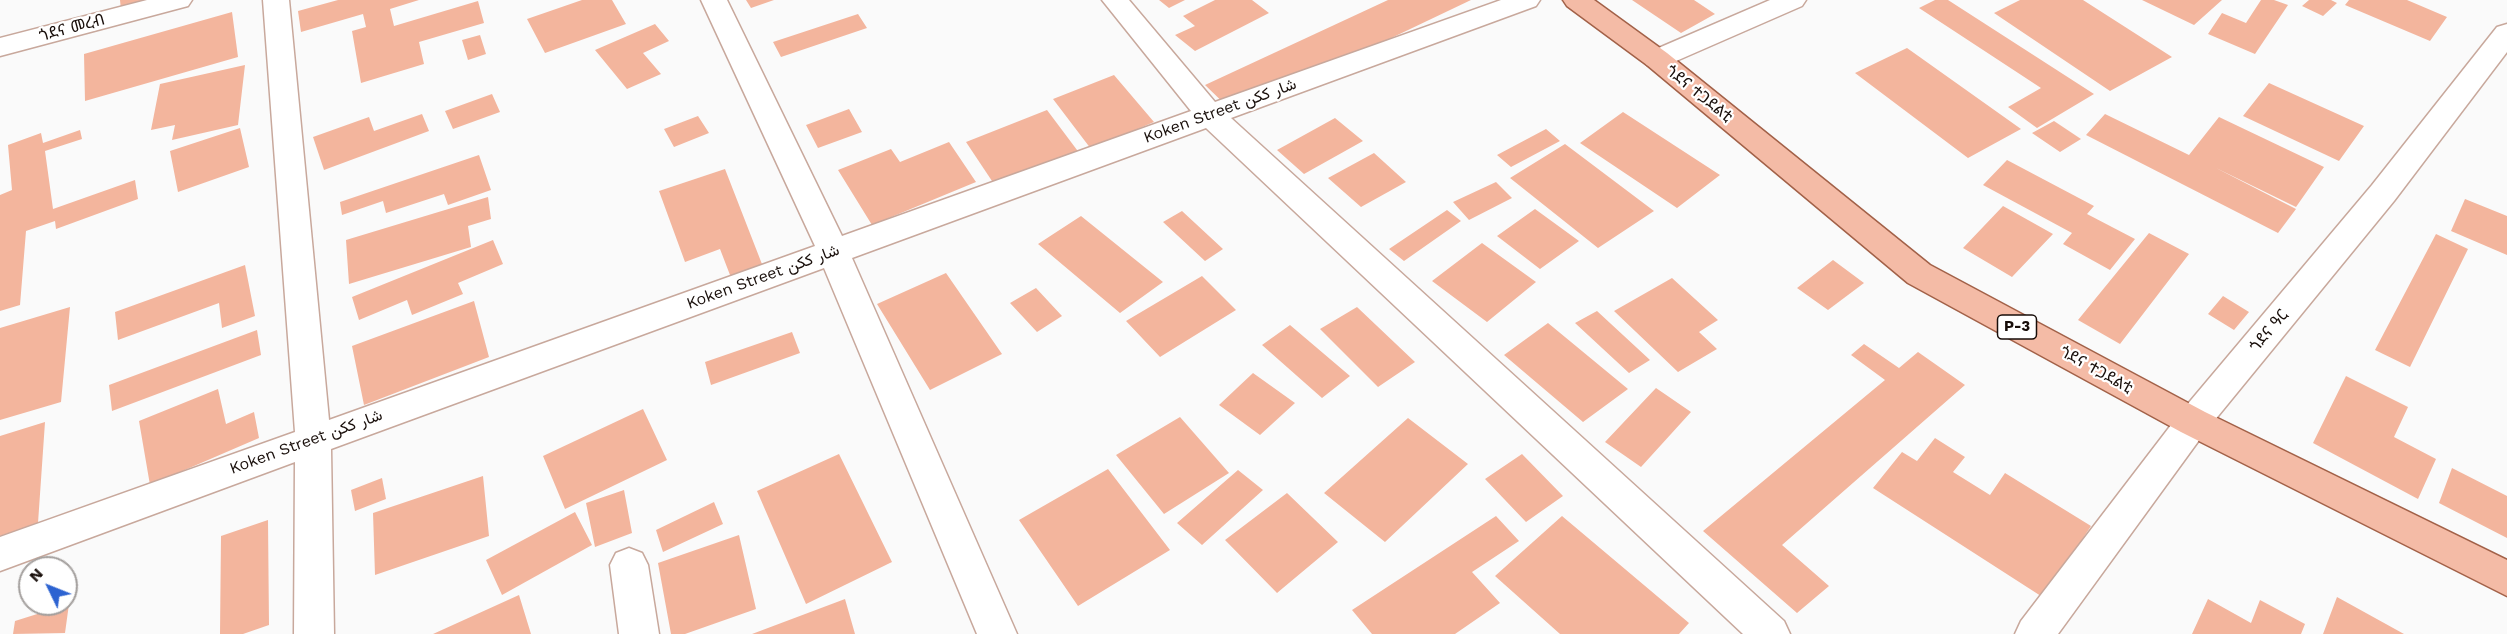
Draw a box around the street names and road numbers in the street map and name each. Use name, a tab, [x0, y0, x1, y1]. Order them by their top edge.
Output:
street label: ጎደና መረብ	[37, 10, 107, 46]
street label: ጎደና ተጋደልቲ	[1662, 61, 1736, 127]
street label: Koken Street شار ككن	[1141, 74, 1299, 148]
street label: Koken Street شار ككن	[684, 240, 842, 314]
street label: ጎደና ዓር	[2246, 306, 2292, 356]
road number: P-3	[1998, 315, 2036, 339]
street label: ጎደና ተጋደልቲ	[2056, 342, 2136, 398]
street label: Koken Street شار ككن	[227, 405, 385, 479]

